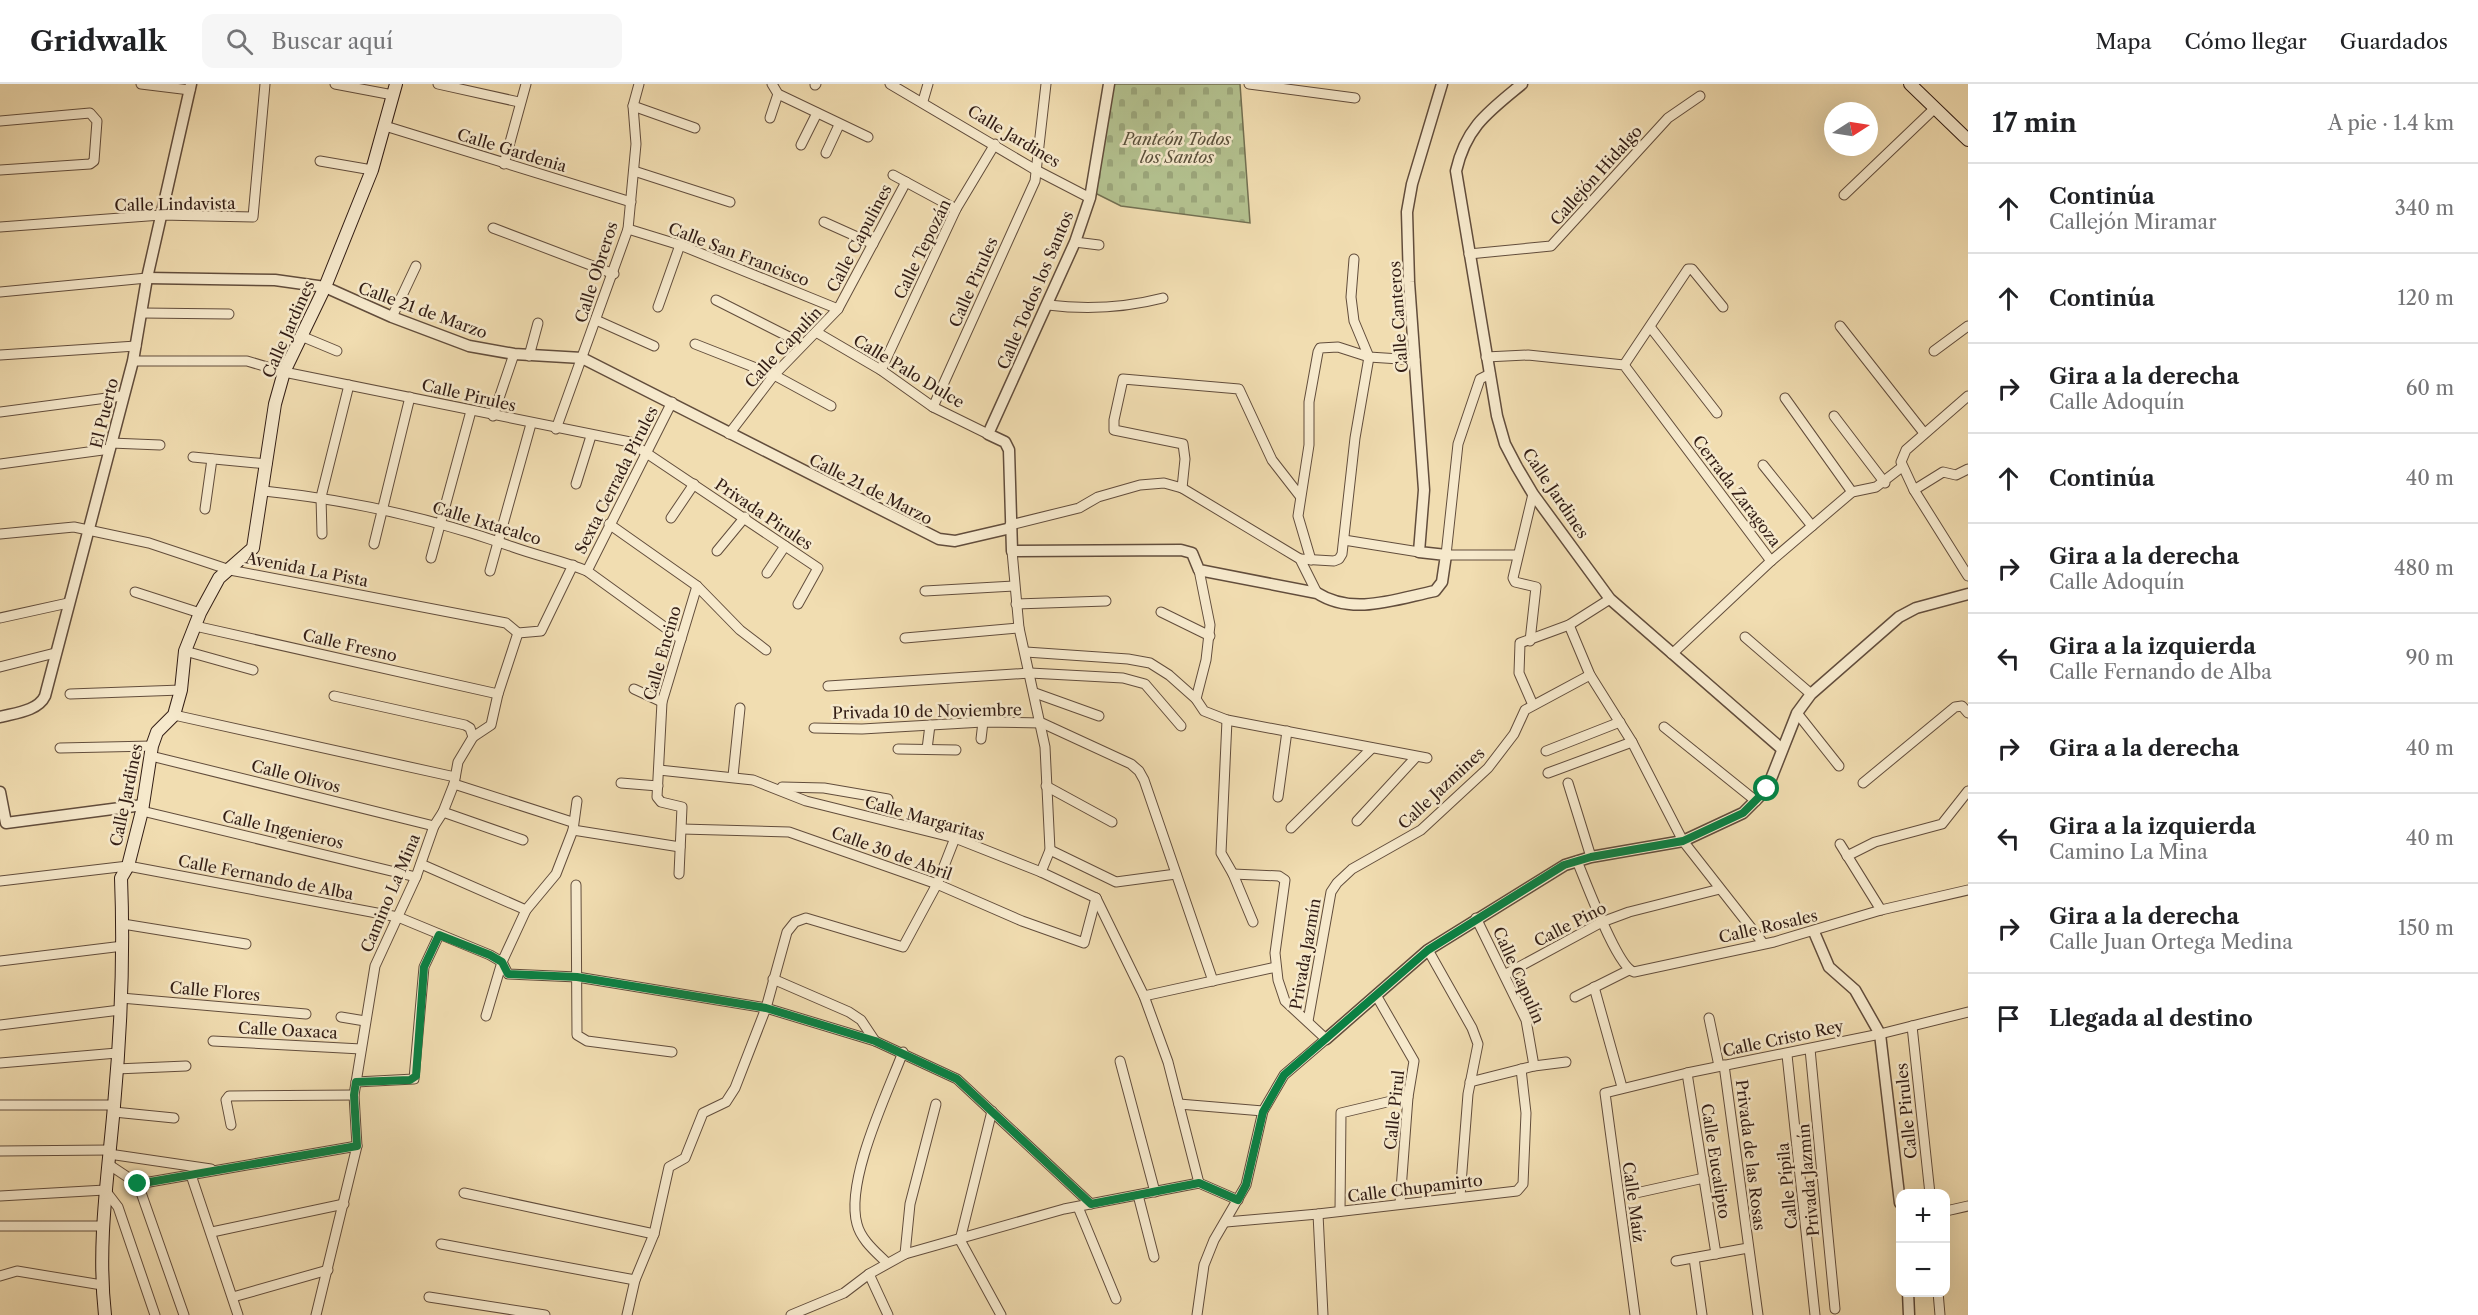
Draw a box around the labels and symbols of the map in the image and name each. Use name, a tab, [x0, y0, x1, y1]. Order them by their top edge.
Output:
street label: Calle Jardines	[964, 101, 1064, 171]
north arrow	[1824, 102, 1878, 156]
street label: Callejón Hidalgo	[1546, 121, 1646, 229]
street label: Calle Gardenia	[455, 124, 570, 176]
park label: Panteón Todos los Santos	[1121, 129, 1231, 167]
street label: Calle Capulines	[822, 180, 896, 295]
street label: Calle Lindavista	[114, 193, 236, 215]
street label: Calle Tepozán	[889, 196, 955, 302]
street label: Calle Todos los Santos	[993, 208, 1077, 372]
street label: Calle San Francisco	[666, 218, 813, 290]
street label: Calle Obreros	[570, 219, 622, 325]
street label: Calle Pirules	[944, 234, 1002, 330]
street label: Calle Canteros	[1384, 260, 1412, 374]
street label: Calle Jardines	[258, 277, 318, 381]
street label: Calle 21 de Marzo	[356, 277, 490, 343]
street label: Calle Capulín	[740, 302, 826, 392]
street label: Calle Palo Dulce	[850, 330, 968, 412]
street label: Calle Pirules	[420, 374, 518, 416]
street label: El Puerto	[86, 376, 122, 450]
street label: Sexta Cerrada Pirules	[570, 403, 662, 557]
street label: Cerrada Zaragoza	[1689, 431, 1786, 551]
street label: Calle Jardines	[1518, 444, 1594, 542]
street label: Calle 21 de Marzo	[806, 449, 936, 529]
street label: Privada Pirules	[711, 474, 817, 554]
street label: Calle Ixtacalco	[430, 497, 544, 549]
street label: Avenida La Pista	[243, 547, 371, 591]
street label: Calle Encino	[639, 603, 685, 703]
street label: Calle Fresno	[301, 624, 399, 666]
street label: Privada 10 de Noviembre	[832, 699, 1022, 723]
street label: Calle Jardines	[105, 742, 147, 848]
street label: Calle Jazmines	[1393, 743, 1489, 833]
street label: Calle Olivos	[249, 755, 343, 797]
route start	[1753, 775, 1779, 801]
street label: Calle Margaritas	[863, 791, 987, 845]
street label: Calle Ingenieros	[220, 805, 346, 853]
street label: Calle 30 de Abril	[829, 822, 955, 884]
street label: Camino La Mina	[356, 830, 424, 955]
street label: Calle Fernando de Alba	[177, 850, 356, 904]
street label: Privada Jazmín	[1285, 897, 1325, 1011]
street label: Calle Pino	[1530, 897, 1610, 951]
street label: Calle Rosales	[1717, 905, 1819, 947]
street label: Calle Capulín	[1489, 924, 1549, 1026]
street label: Calle Flores	[169, 977, 261, 1005]
street label: Calle Cristo Rey	[1721, 1015, 1846, 1061]
street label: Calle Oaxaca	[238, 1017, 339, 1043]
street label: Calle Pirules	[1891, 1062, 1921, 1160]
street label: Calle Pirul	[1380, 1069, 1408, 1151]
street label: Privada de las Rosas	[1732, 1078, 1770, 1232]
street label: Calle Eucalipto	[1697, 1102, 1735, 1220]
street label: Privada Jazmín	[1793, 1123, 1823, 1237]
street label: Calle Pípila	[1772, 1141, 1801, 1230]
street label: Calle Maíz	[1618, 1160, 1650, 1244]
route end	[124, 1170, 150, 1196]
street label: Calle Chupamirto	[1346, 1170, 1484, 1206]

